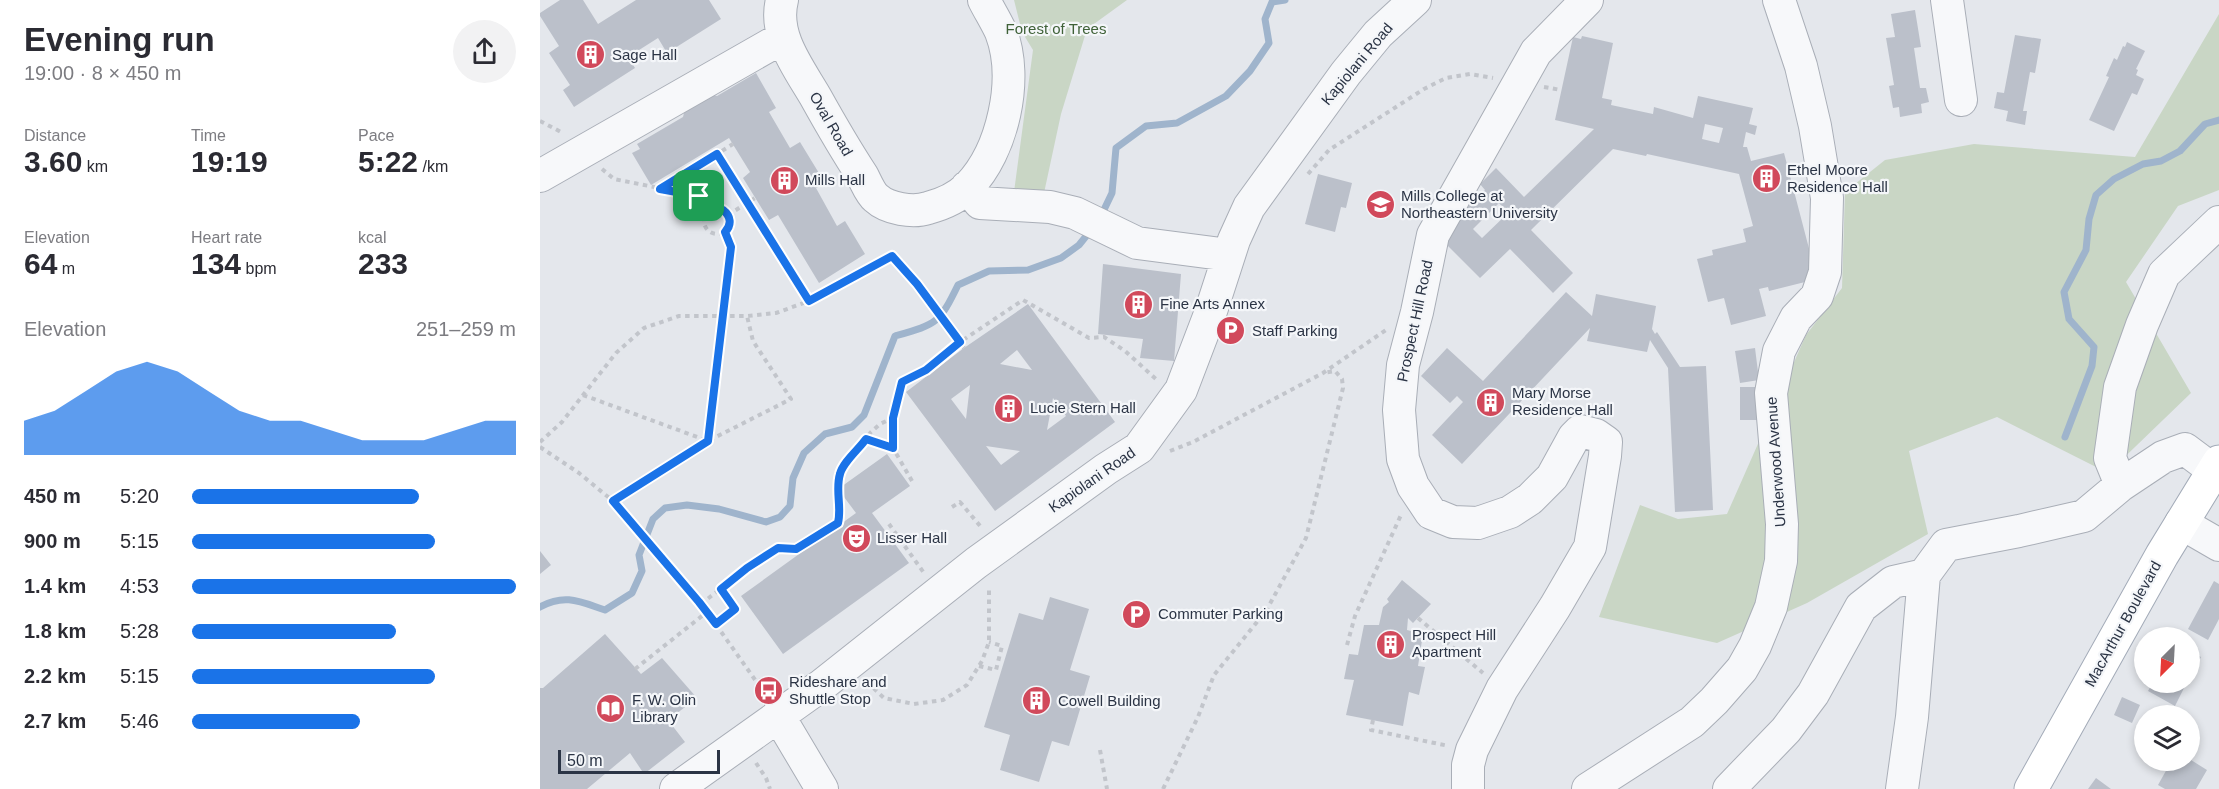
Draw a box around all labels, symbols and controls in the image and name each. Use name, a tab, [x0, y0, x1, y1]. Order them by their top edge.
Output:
street label: Kapiolani Road	[1317, 19, 1396, 108]
button: share	[453, 20, 516, 83]
park label: Forest of Trees	[1006, 20, 1106, 37]
text: Evening run	[24, 21, 215, 58]
building icon: Sage Hall	[575, 39, 607, 71]
place label: Sage Hall	[612, 46, 677, 63]
text: 19:00 · 8 × 450 m	[24, 62, 181, 84]
street label: Oval Road	[806, 89, 857, 159]
text: Distance	[24, 127, 86, 144]
text: Time	[191, 127, 226, 144]
text: Pace	[358, 127, 394, 144]
text: 3.60	[24, 145, 82, 178]
text: 19:19	[191, 145, 268, 178]
text: 5:22	[358, 145, 418, 178]
text: km	[82, 158, 108, 175]
text: /km	[418, 158, 448, 175]
place label: Ethel Moore Residence Hall	[1787, 161, 1888, 195]
building icon: Ethel Moore Residence Hall	[1750, 163, 1782, 195]
building icon: Mills Hall	[768, 164, 800, 196]
pin	[673, 170, 724, 221]
place label: Mills Hall	[805, 171, 865, 188]
icon: arrive	[682, 179, 715, 212]
place label: Mills College at Northeastern University	[1401, 187, 1558, 221]
school or university icon: Mills College at Northeastern University	[1364, 189, 1396, 221]
text: Elevation	[24, 229, 90, 246]
text: Heart rate	[191, 229, 262, 246]
text: kcal	[358, 229, 386, 246]
text: 64	[24, 247, 57, 280]
text: 134	[191, 247, 241, 280]
text: 233	[358, 247, 408, 280]
street label: Prospect Hill Road	[1393, 258, 1436, 383]
text: m	[57, 260, 75, 277]
text: bpm	[241, 260, 277, 277]
building icon: Fine Arts Annex	[1123, 288, 1155, 320]
place label: Fine Arts Annex	[1160, 295, 1266, 312]
parking icon: Staff Parking	[1215, 315, 1247, 347]
text: Elevation	[24, 318, 106, 340]
text: 251–259 m	[416, 318, 516, 340]
place label: Staff Parking	[1252, 322, 1338, 339]
place label: Mary Morse Residence Hall	[1512, 384, 1613, 418]
building icon: Mary Morse Residence Hall	[1475, 386, 1507, 418]
building icon: Lucie Stern Hall	[993, 392, 1025, 424]
street label: Underwood Avenue	[1762, 396, 1789, 528]
place label: Lucie Stern Hall	[1030, 399, 1136, 416]
street label: Kapiolani Road	[1045, 443, 1138, 516]
text: 450 m	[24, 485, 81, 507]
text: 5:20	[120, 485, 159, 507]
theatre icon: Lisser Hall	[840, 522, 872, 554]
place label: Lisser Hall	[877, 529, 947, 546]
text: 900 m	[24, 530, 81, 552]
text: 5:15	[120, 530, 159, 552]
street label: MacArthur Boulevard	[2081, 558, 2164, 689]
text: 1.4 km	[24, 575, 86, 597]
text: 4:53	[120, 575, 159, 597]
parking icon: Commuter Parking	[1121, 598, 1153, 630]
place label: Commuter Parking	[1158, 605, 1283, 622]
text: 1.8 km	[24, 620, 86, 642]
text: 5:28	[120, 620, 159, 642]
place label: Prospect Hill Apartment	[1412, 626, 1496, 660]
north arrow	[2134, 627, 2200, 693]
map controls	[2134, 627, 2200, 771]
building icon: Prospect Hill Apartment	[1375, 628, 1407, 660]
text: 2.2 km	[24, 665, 86, 687]
text: 5:15	[120, 665, 159, 687]
place label: Rideshare and Shuttle Stop	[789, 673, 887, 707]
bus stop icon: Rideshare and Shuttle Stop	[752, 675, 784, 707]
building icon: Cowell Building	[1021, 685, 1053, 717]
place label: F. W. Olin Library	[632, 691, 696, 725]
place label: Cowell Building	[1058, 692, 1161, 709]
library icon: F. W. Olin Library	[595, 693, 627, 725]
button: layers	[2134, 705, 2200, 771]
text: 2.7 km	[24, 710, 86, 732]
text: 5:46	[120, 710, 159, 732]
scale bar	[558, 747, 720, 774]
text: 50 m	[567, 752, 603, 769]

